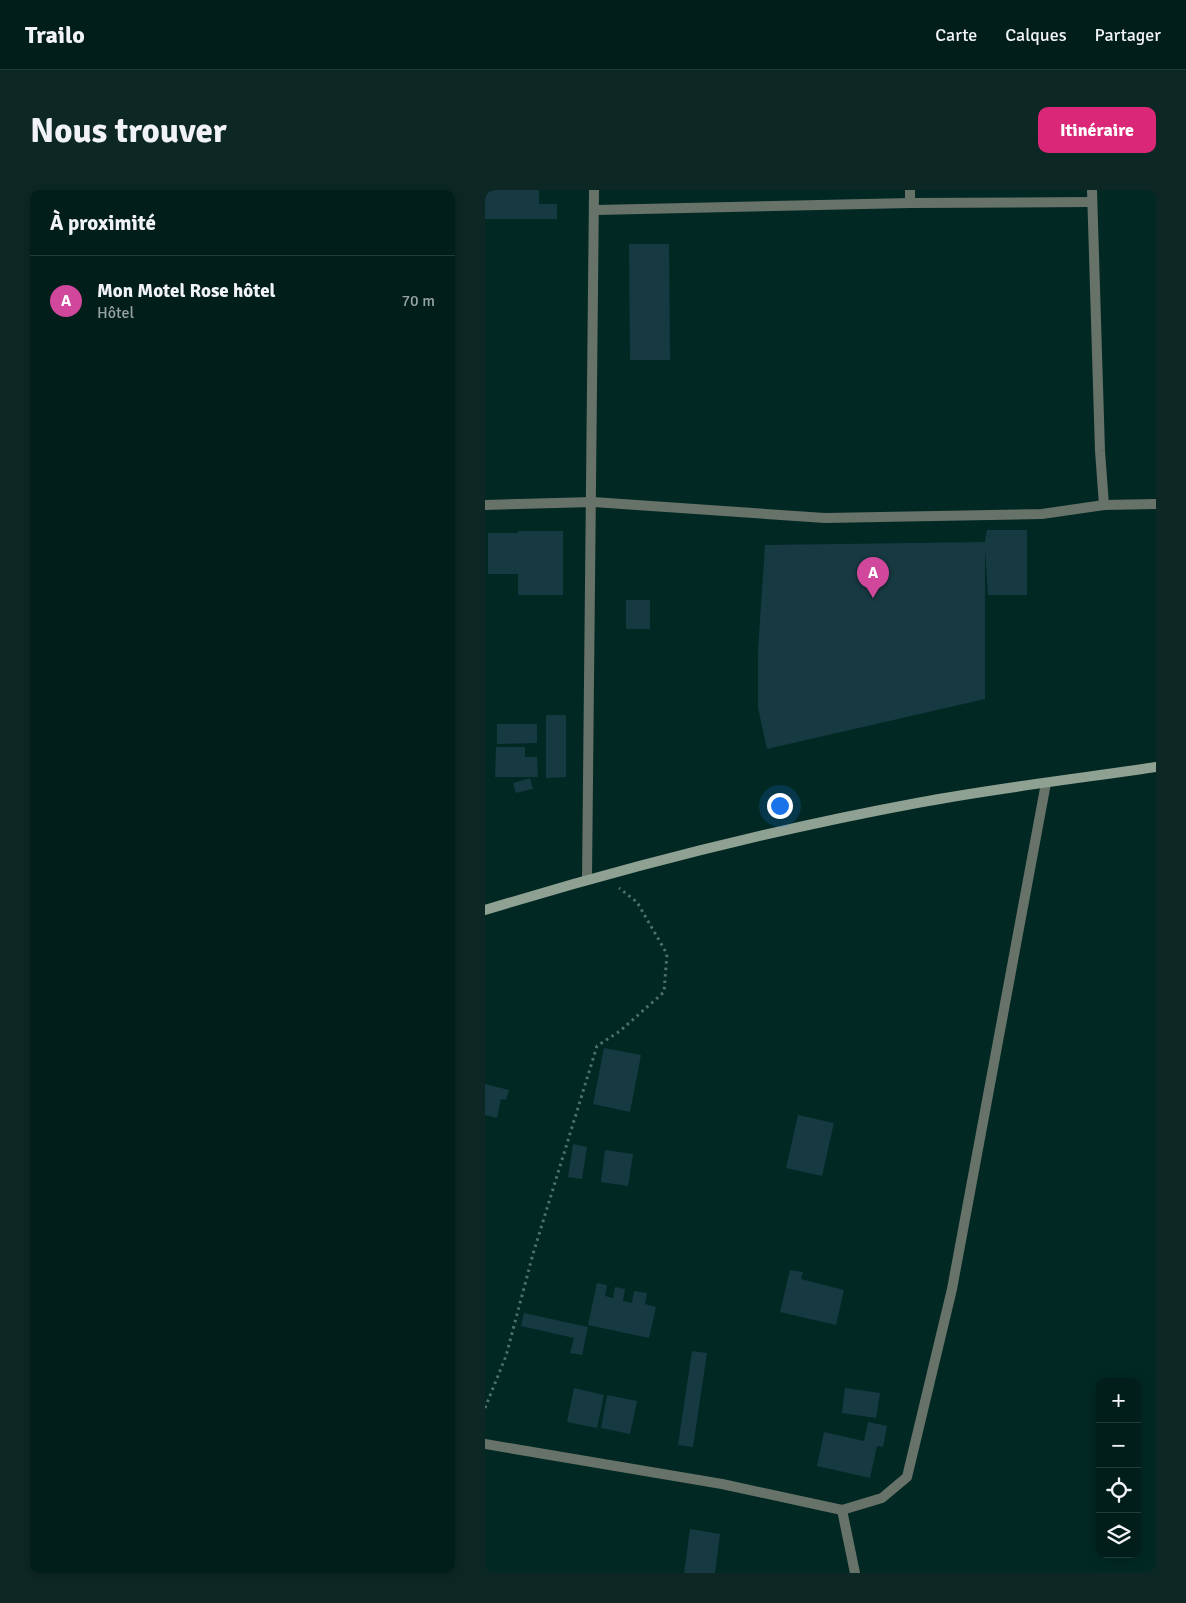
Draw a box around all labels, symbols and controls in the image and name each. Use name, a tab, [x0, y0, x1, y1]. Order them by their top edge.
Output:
text: Trailo	[25, 20, 85, 50]
text: Carte	[935, 24, 977, 46]
text: Calques	[1005, 24, 1067, 46]
text: Partager	[1095, 24, 1161, 46]
button: Itinéraire	[1038, 107, 1156, 153]
text: Nous trouver	[30, 109, 227, 152]
text: À proximité	[50, 210, 156, 236]
text: Mon Motel Rose hôtel	[97, 279, 276, 303]
text: A	[61, 291, 71, 311]
text: 70 m	[401, 291, 435, 311]
text: Hôtel	[97, 303, 134, 323]
pin: A	[857, 557, 889, 598]
your location	[767, 793, 793, 819]
map controls	[1096, 1378, 1141, 1558]
button: +	[1096, 1378, 1141, 1423]
button: −	[1096, 1423, 1141, 1468]
button: locate	[1096, 1468, 1141, 1513]
button: layers	[1096, 1513, 1141, 1558]

